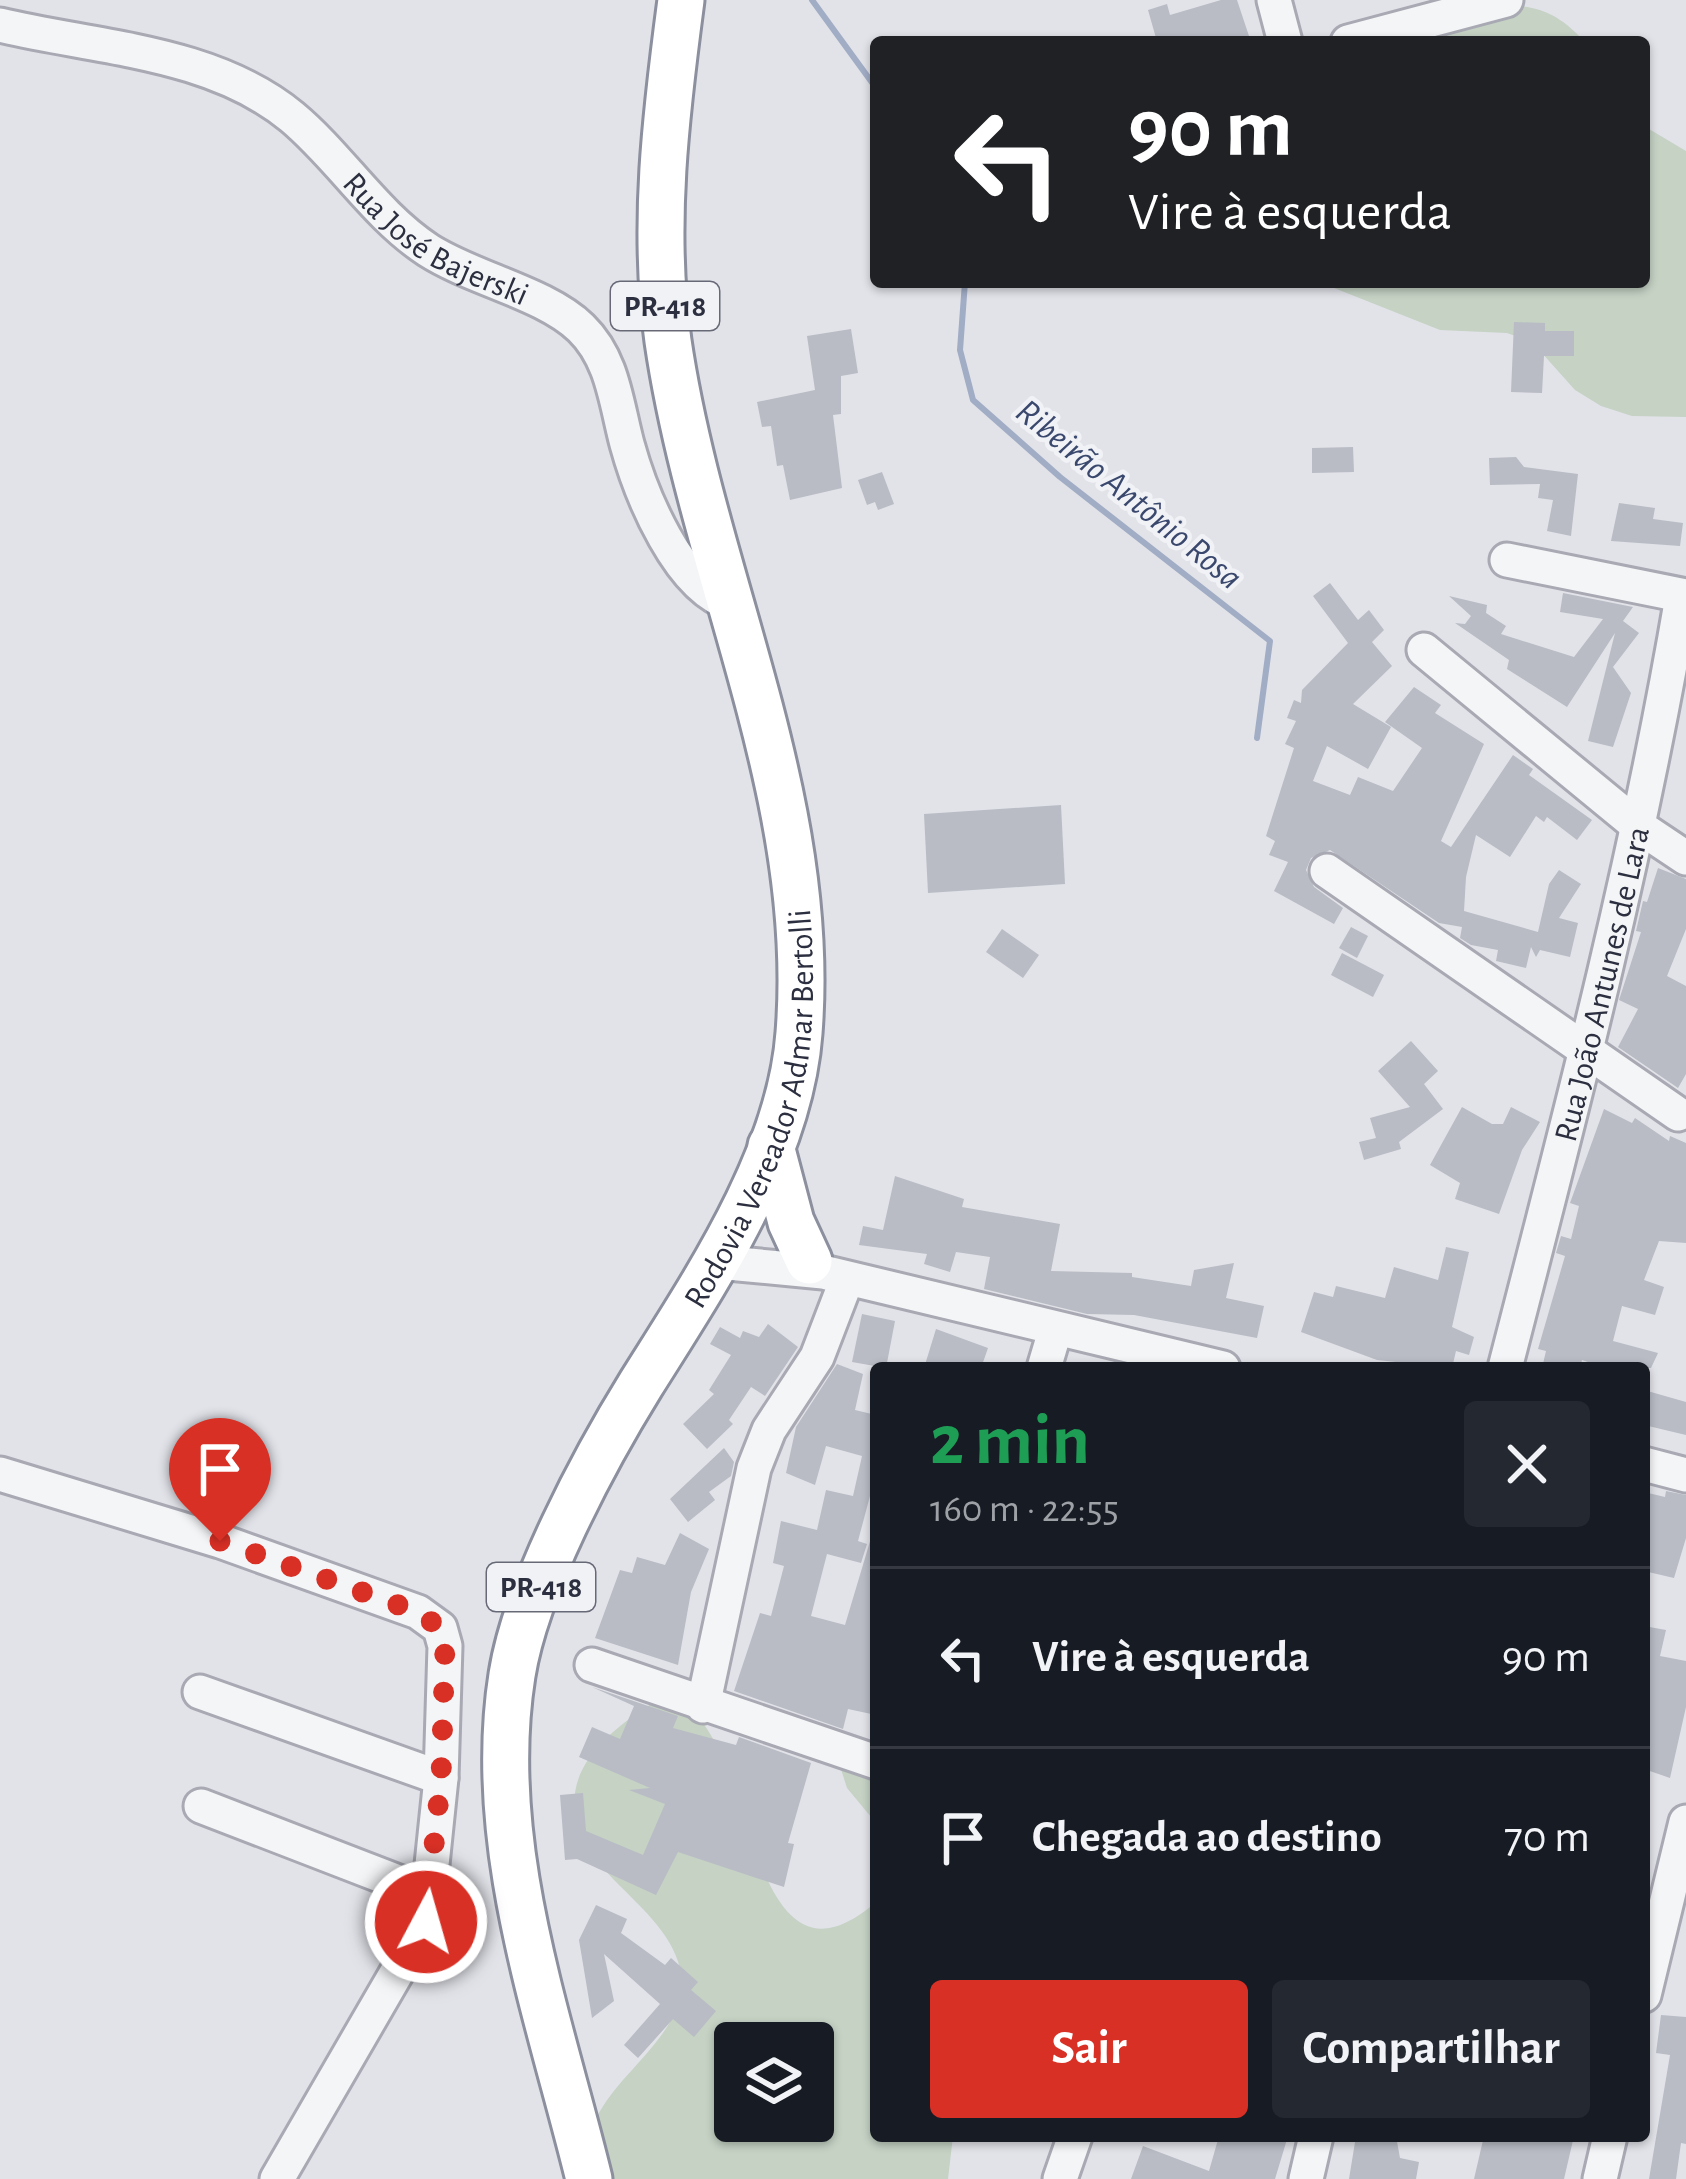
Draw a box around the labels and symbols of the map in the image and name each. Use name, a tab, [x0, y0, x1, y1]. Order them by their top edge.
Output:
street label: Rua José Bajerski	[336, 167, 533, 312]
road number: PR-418	[611, 282, 719, 330]
water label: Ribeirão Antônio Rosa	[1009, 393, 1249, 596]
street label: Rua João Antunes de Lara	[1550, 824, 1656, 1145]
street label: Rodovia Vereador Admar Bertolli	[679, 908, 820, 1314]
pin	[169, 1418, 271, 1541]
road number: PR-418	[487, 1563, 595, 1611]
position arrow	[363, 1859, 489, 1985]

